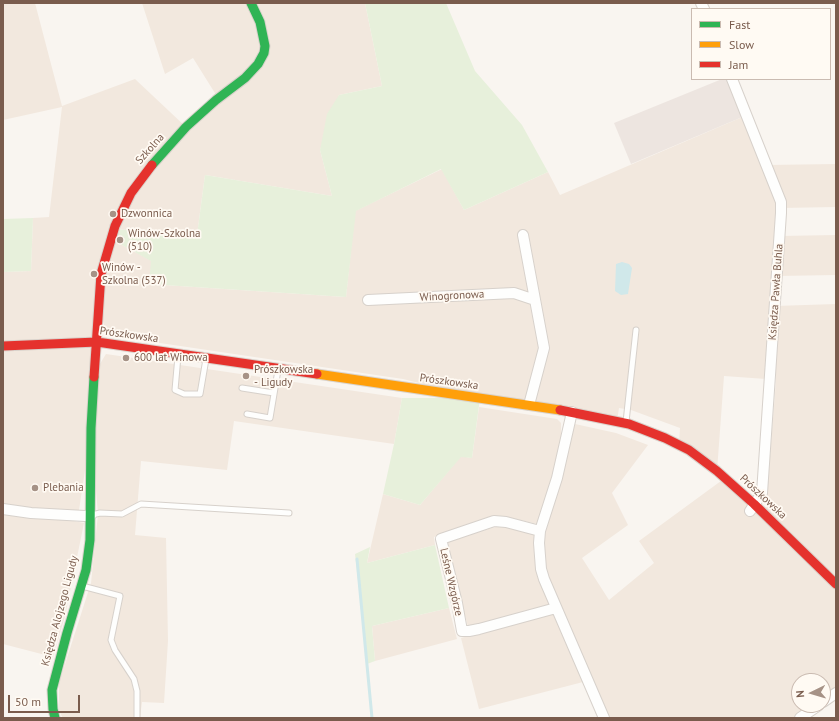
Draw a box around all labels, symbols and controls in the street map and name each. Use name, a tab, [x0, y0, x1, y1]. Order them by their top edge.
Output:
legend	[691, 8, 831, 80]
text: Fast	[729, 17, 750, 32]
text: Slow	[729, 37, 754, 52]
text: Jam	[729, 57, 748, 72]
street label: Szkolna	[133, 131, 167, 167]
place label: Dzwonnica	[121, 207, 172, 221]
marker: Dzwonnica	[108, 209, 118, 219]
place label: Winów-Szkolna (510)	[128, 227, 200, 253]
marker: Winów-Szkolna (510)	[115, 235, 125, 245]
street label: Księdza Pawła Buhla	[766, 243, 786, 341]
place label: Winów - Szkolna (537)	[102, 261, 166, 287]
marker: Winów - Szkolna (537)	[89, 269, 99, 279]
street label: Winogronowa	[419, 288, 485, 304]
street label: Prószkowska	[99, 324, 159, 346]
place label: 600 lat Winowa	[134, 351, 208, 365]
marker: 600 lat Winowa	[121, 353, 131, 363]
place label: Prószkowska - Ligudy	[254, 363, 313, 389]
marker: Prószkowska - Ligudy	[241, 371, 251, 381]
street label: Prószkowska	[419, 371, 479, 393]
street label: Prószkowska	[737, 472, 789, 522]
place label: Plebania	[43, 481, 84, 495]
marker: Plebania	[30, 483, 40, 493]
street label: Leśne Wzgórze	[437, 547, 465, 617]
street label: Księdza Alojzego Ligudy	[39, 554, 81, 668]
north arrow	[791, 673, 831, 713]
scale bar	[10, 687, 82, 713]
text: N	[793, 690, 807, 698]
text: 50 m	[15, 694, 41, 709]

